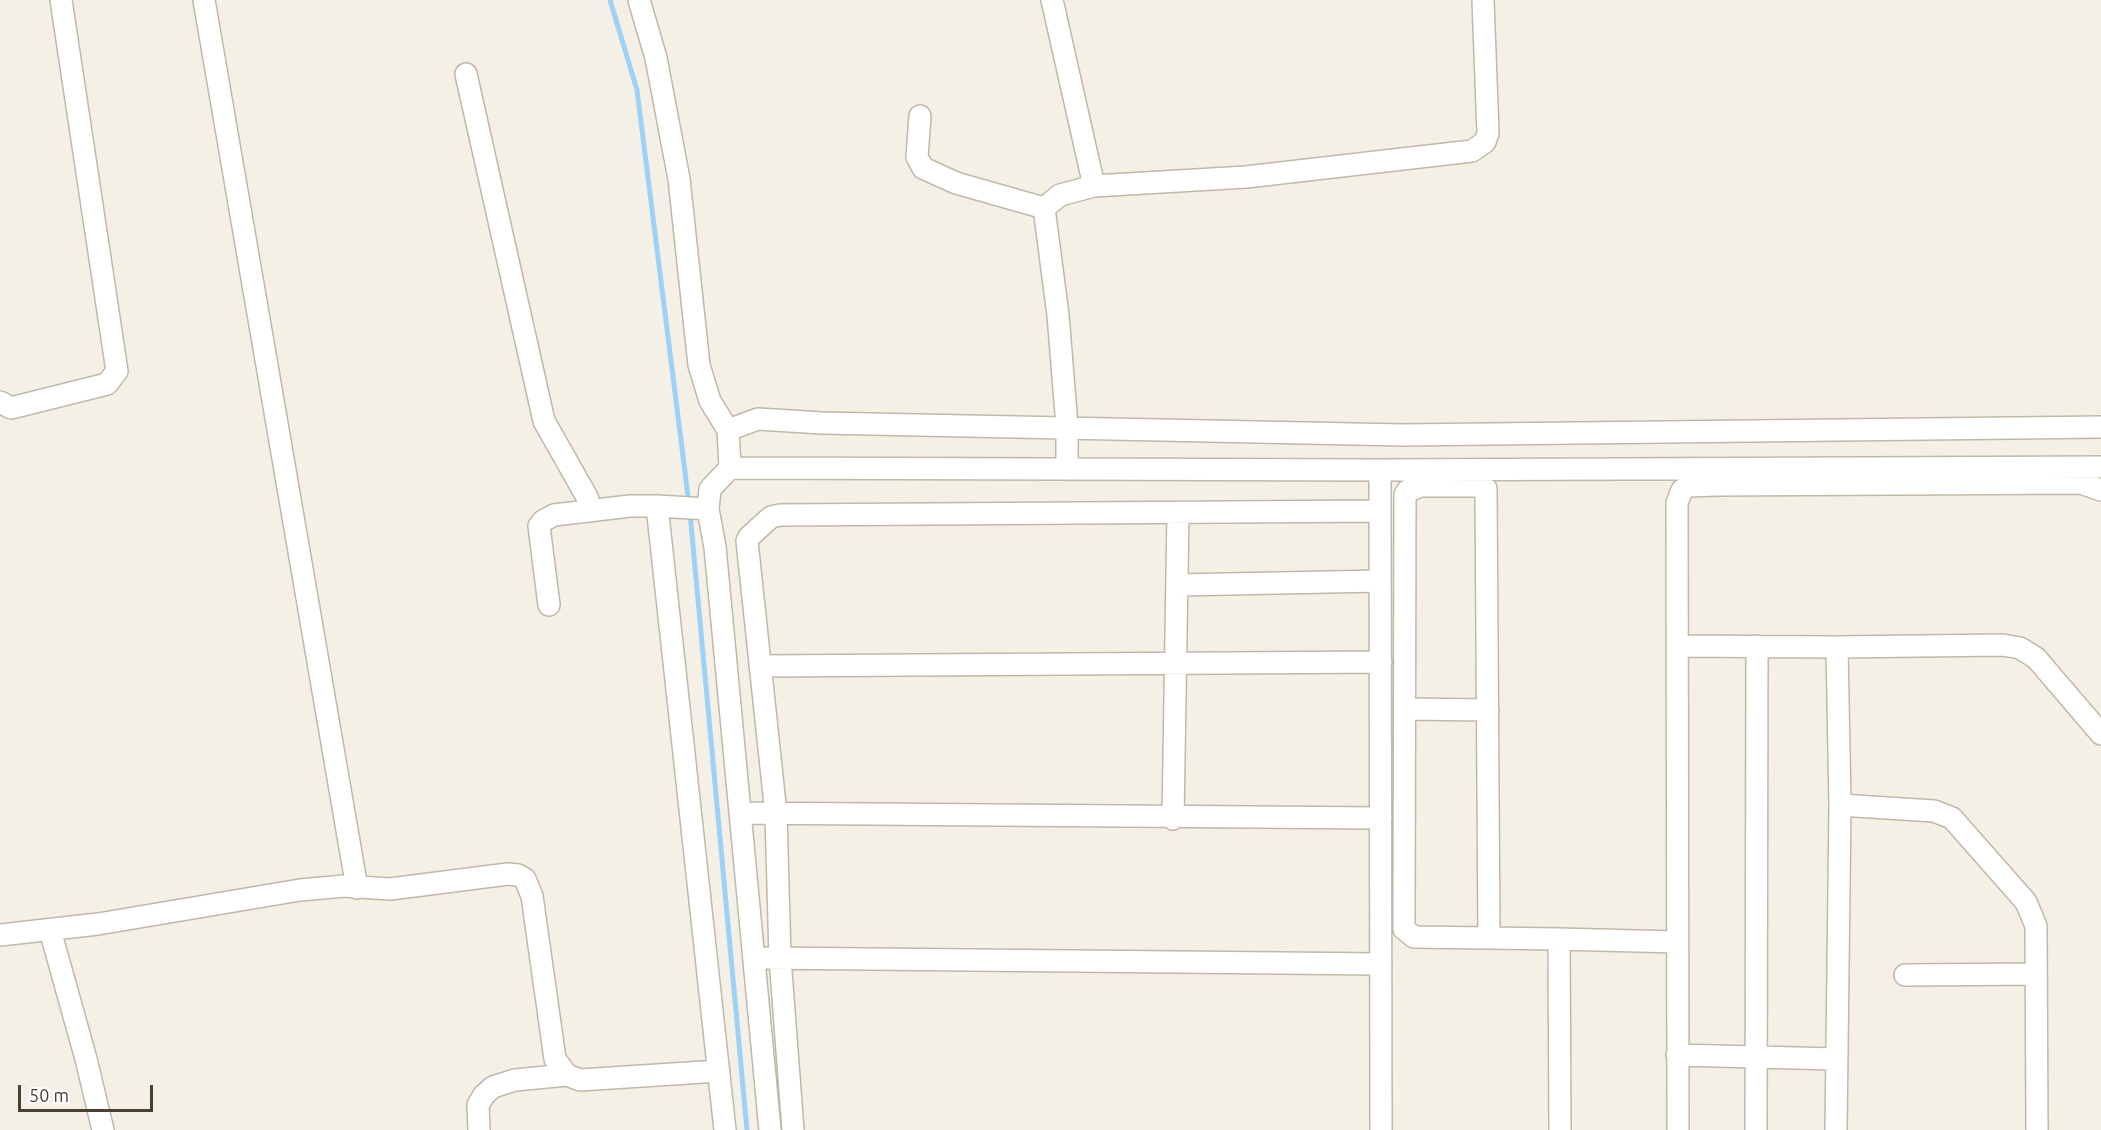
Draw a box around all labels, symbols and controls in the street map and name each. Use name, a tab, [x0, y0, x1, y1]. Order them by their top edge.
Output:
scale bar	[21, 1073, 156, 1111]
text: 50 m	[29, 1085, 69, 1105]

